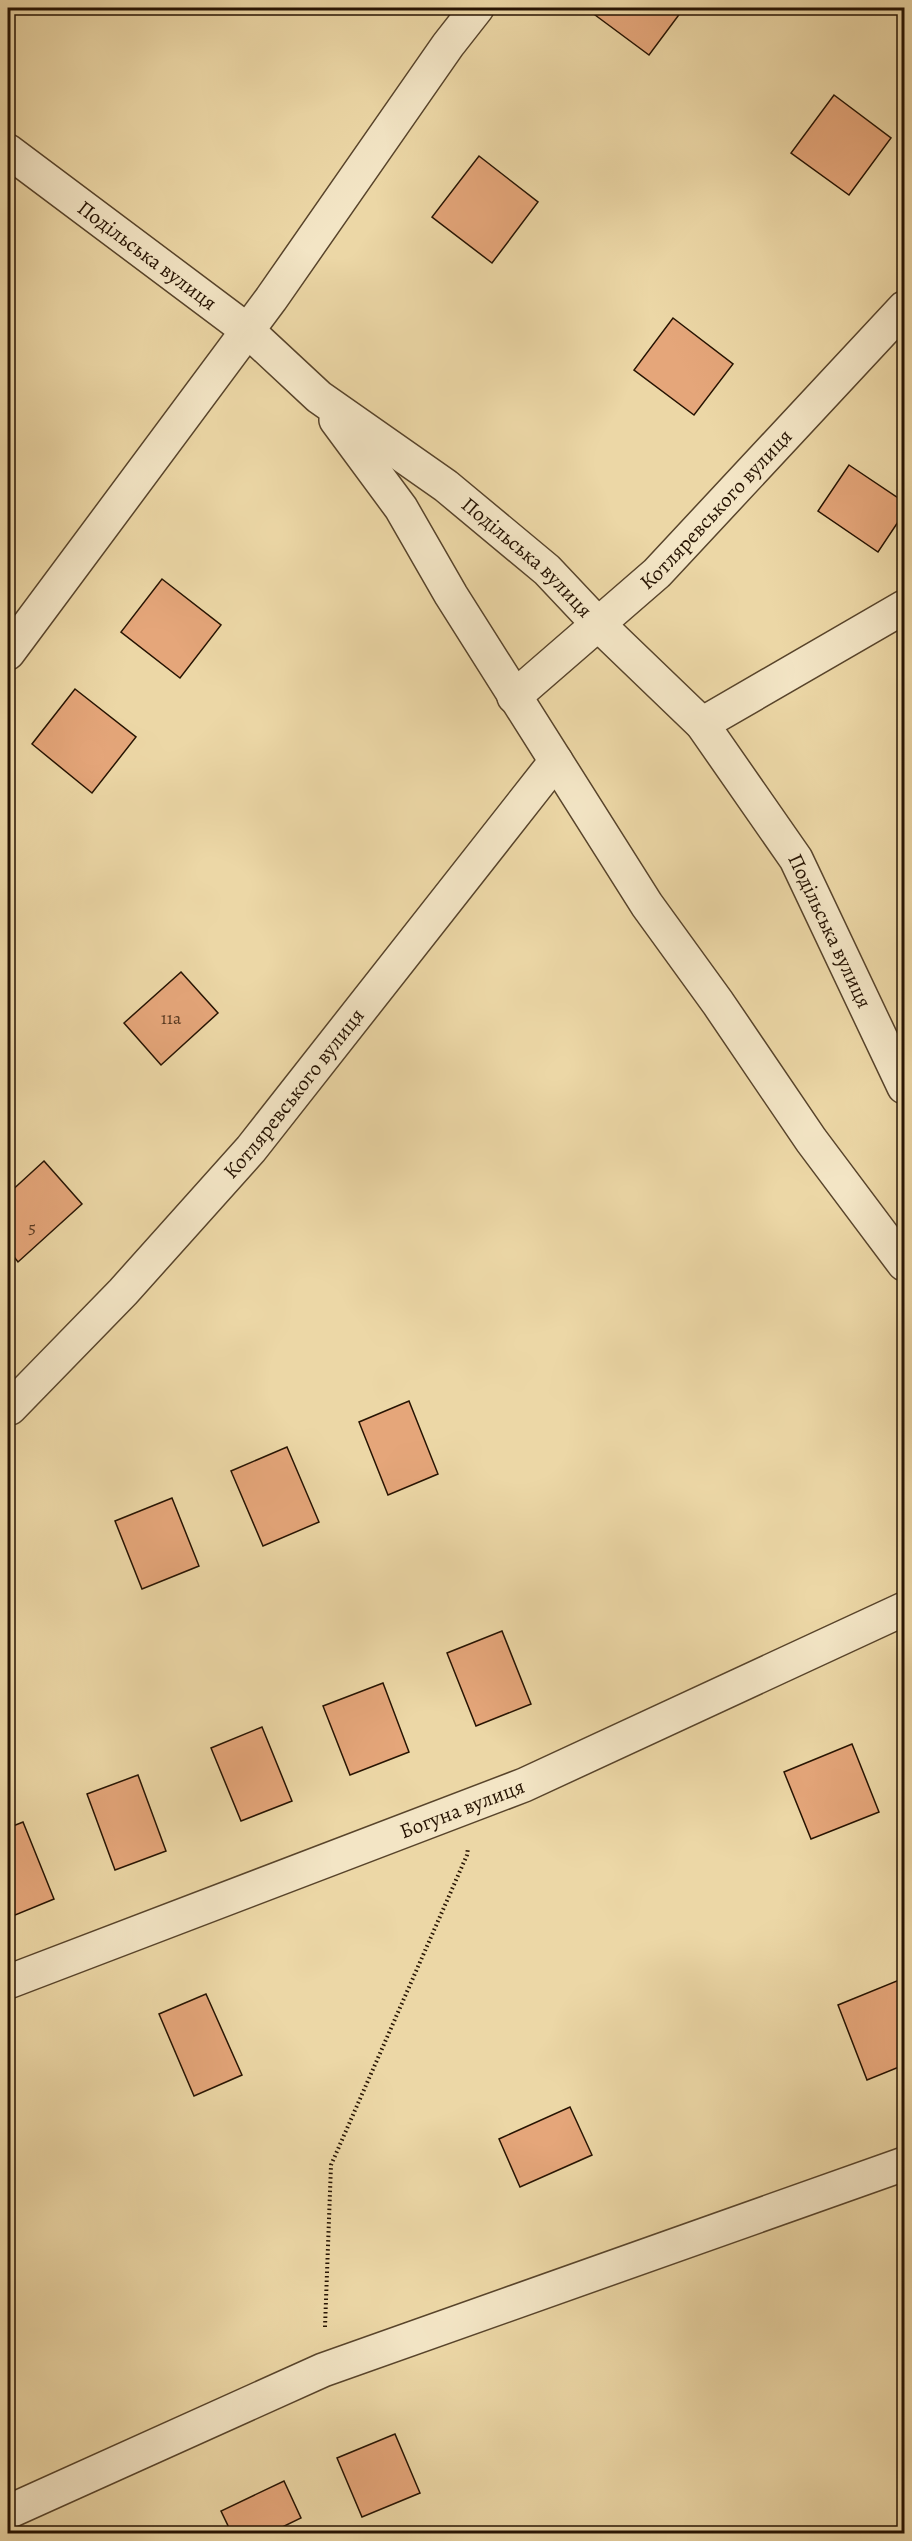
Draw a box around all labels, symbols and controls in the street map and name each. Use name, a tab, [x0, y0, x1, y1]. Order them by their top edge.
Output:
street label: Подільська вулиця	[72, 194, 223, 317]
street label: Котляревського вулиця	[634, 423, 798, 596]
street label: Подільська вулиця	[456, 491, 599, 624]
street label: Подільська вулиця	[781, 849, 879, 1013]
street label: Котляревського вулиця	[217, 1002, 371, 1185]
house number: 11а	[161, 1006, 182, 1030]
house number: 5	[28, 1215, 36, 1239]
street label: Богуна вулиця	[396, 1772, 529, 1845]

